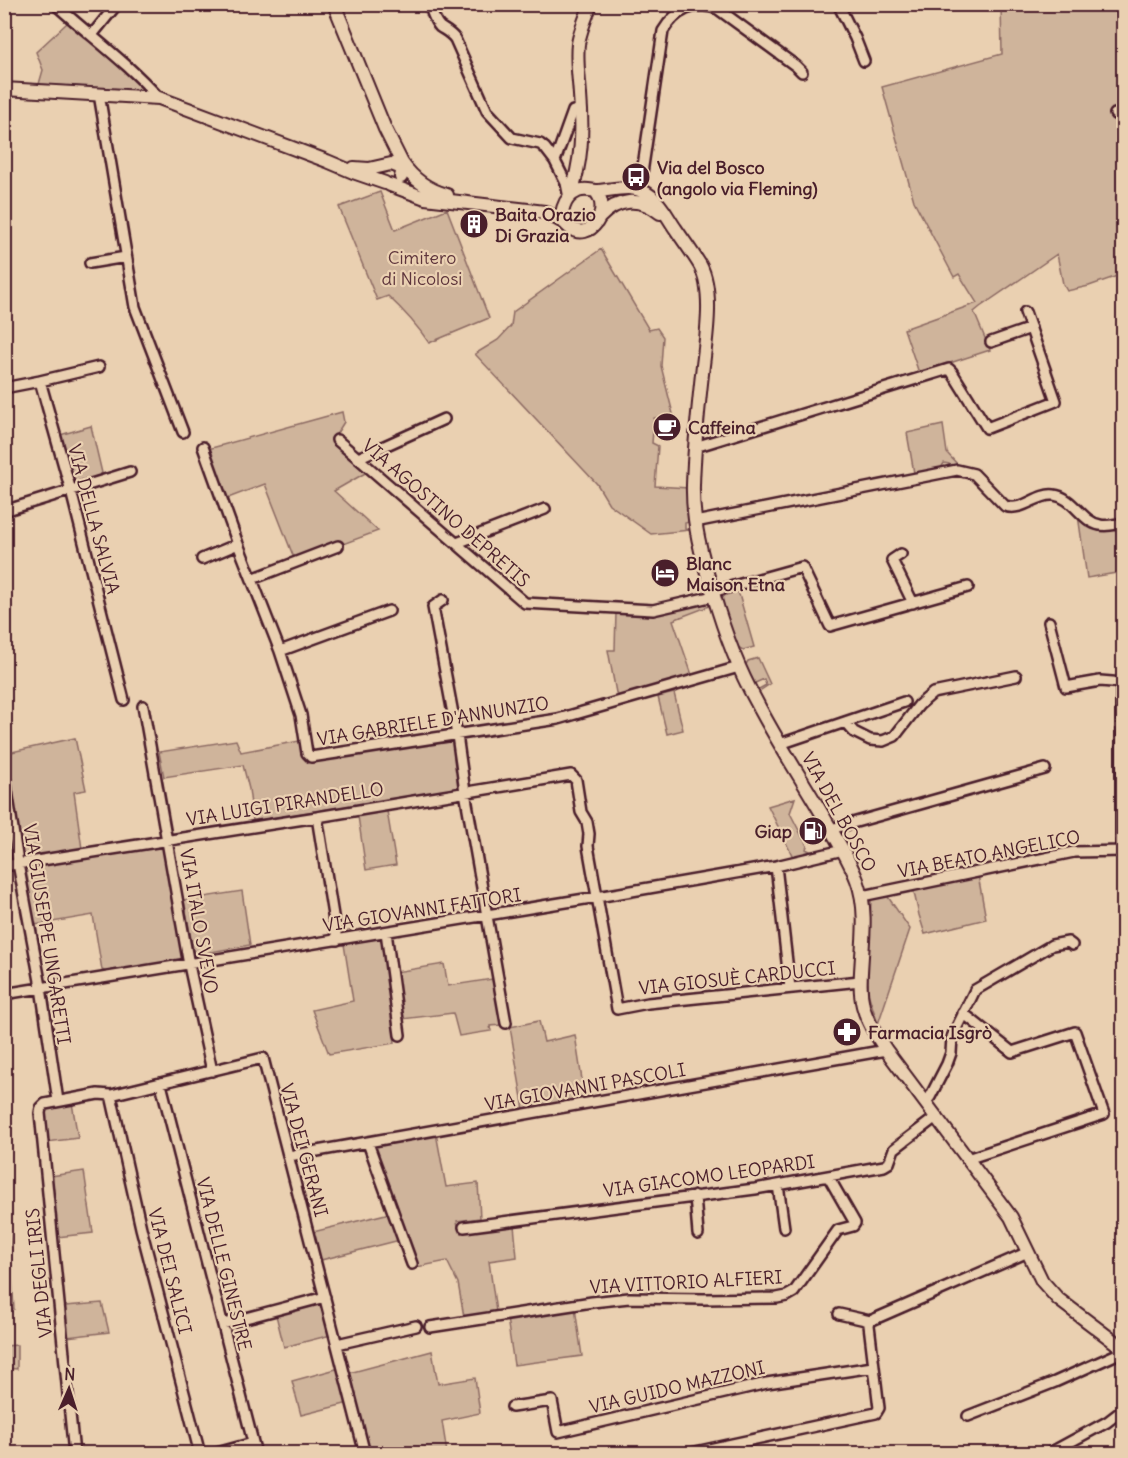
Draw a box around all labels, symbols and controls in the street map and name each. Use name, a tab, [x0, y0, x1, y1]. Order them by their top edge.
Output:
place label: Via del Bosco (angolo via Fleming)	[657, 156, 818, 200]
bus stop icon: Via del Bosco (angolo via Fleming)	[620, 161, 652, 193]
place label: Baita Orazio Di Grazia	[495, 203, 596, 247]
building icon: Baita Orazio Di Grazia	[458, 208, 490, 240]
park label: Cimitero di Nicolosi	[382, 246, 462, 290]
cafe icon: Caffeina	[651, 411, 683, 443]
place label: Caffeina	[688, 416, 756, 439]
street label: VIA AGOSTINO DEPRETIS	[357, 434, 535, 592]
street label: VIA DELLA SALVIA	[63, 442, 125, 596]
place label: Blanc Maison Etna	[686, 552, 785, 596]
hotel icon: Blanc Maison Etna	[649, 557, 681, 589]
street label: VIA GABRIELE D'ANNUNZIO	[316, 691, 550, 751]
street label: VIA DEL BOSCO	[797, 748, 881, 876]
street label: VIA LUIGI PIRANDELLO	[185, 777, 385, 831]
fuel station icon: Giap	[797, 815, 829, 847]
place label: Giap	[754, 820, 792, 843]
street label: VIA GIUSEPPE UNGARETTI	[18, 822, 76, 1046]
street label: VIA BEATO ANGELICO	[896, 825, 1082, 883]
street label: VIA ITALO SVEVO	[175, 847, 223, 995]
street label: VIA GIOVANNI FATTORI	[321, 883, 523, 937]
street label: VIA GIOSUÈ CARDUCCI	[637, 956, 837, 1000]
pharmacy icon: Farmacia Isgrò	[831, 1016, 863, 1048]
place label: Farmacia Isgrò	[868, 1021, 992, 1044]
street label: VIA GIOVANNI PASCOLI	[483, 1058, 687, 1116]
street label: VIA DEI GERANI	[275, 1081, 333, 1219]
street label: VIA GIACOMO LEOPARDI	[602, 1150, 816, 1202]
street label: VIA DELLE GINESTRE	[191, 1175, 257, 1353]
street label: VIA DEI SALICI	[143, 1206, 197, 1337]
street label: VIA DEGLI IRIS	[21, 1207, 57, 1339]
street label: VIA VITTORIO ALFIERI	[589, 1265, 783, 1299]
street label: VIA GUIDO MAZZONI	[587, 1356, 767, 1418]
north arrow	[39, 1359, 99, 1419]
text: N	[64, 1364, 76, 1384]

